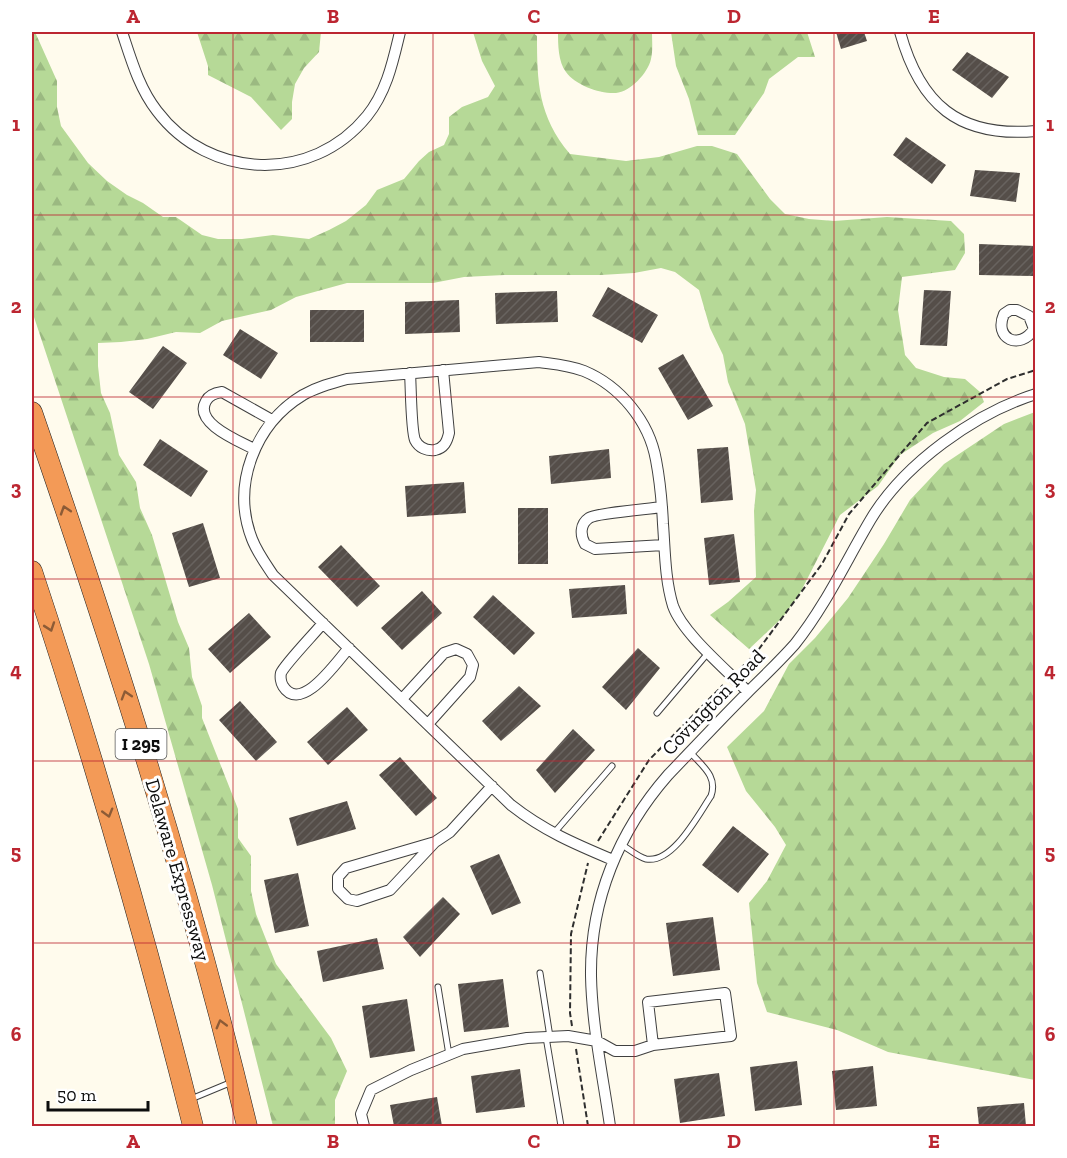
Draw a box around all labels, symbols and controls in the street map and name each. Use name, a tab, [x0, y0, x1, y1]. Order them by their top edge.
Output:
text: A	[126, 4, 140, 28]
text: B	[327, 4, 339, 28]
text: C	[528, 4, 541, 28]
text: D	[727, 4, 741, 28]
text: E	[928, 4, 940, 28]
text: 1	[12, 112, 20, 136]
text: 1	[1046, 112, 1054, 136]
text: 2	[11, 294, 22, 318]
text: 2	[1045, 294, 1056, 318]
text: 3	[11, 476, 22, 500]
text: 3	[1045, 476, 1056, 500]
one-way arrow	[60, 505, 72, 516]
one-way arrow	[43, 621, 55, 632]
street label: Covington Road	[657, 644, 769, 760]
text: 4	[10, 658, 22, 682]
text: 4	[1044, 658, 1056, 682]
one-way arrow	[121, 690, 133, 701]
road number: I 295	[116, 729, 166, 759]
street label: Delaware Expressway	[140, 776, 216, 965]
one-way arrow	[101, 807, 113, 818]
text: 5	[11, 840, 21, 864]
text: 5	[1045, 840, 1055, 864]
one-way arrow	[215, 1019, 228, 1029]
text: 6	[11, 1022, 22, 1046]
text: 6	[1045, 1022, 1056, 1046]
scale bar	[48, 1074, 148, 1112]
text: 50 m	[57, 1084, 97, 1106]
text: A	[126, 1129, 140, 1153]
text: B	[327, 1129, 339, 1153]
text: C	[528, 1129, 541, 1153]
text: D	[727, 1129, 741, 1153]
text: E	[928, 1129, 940, 1153]

